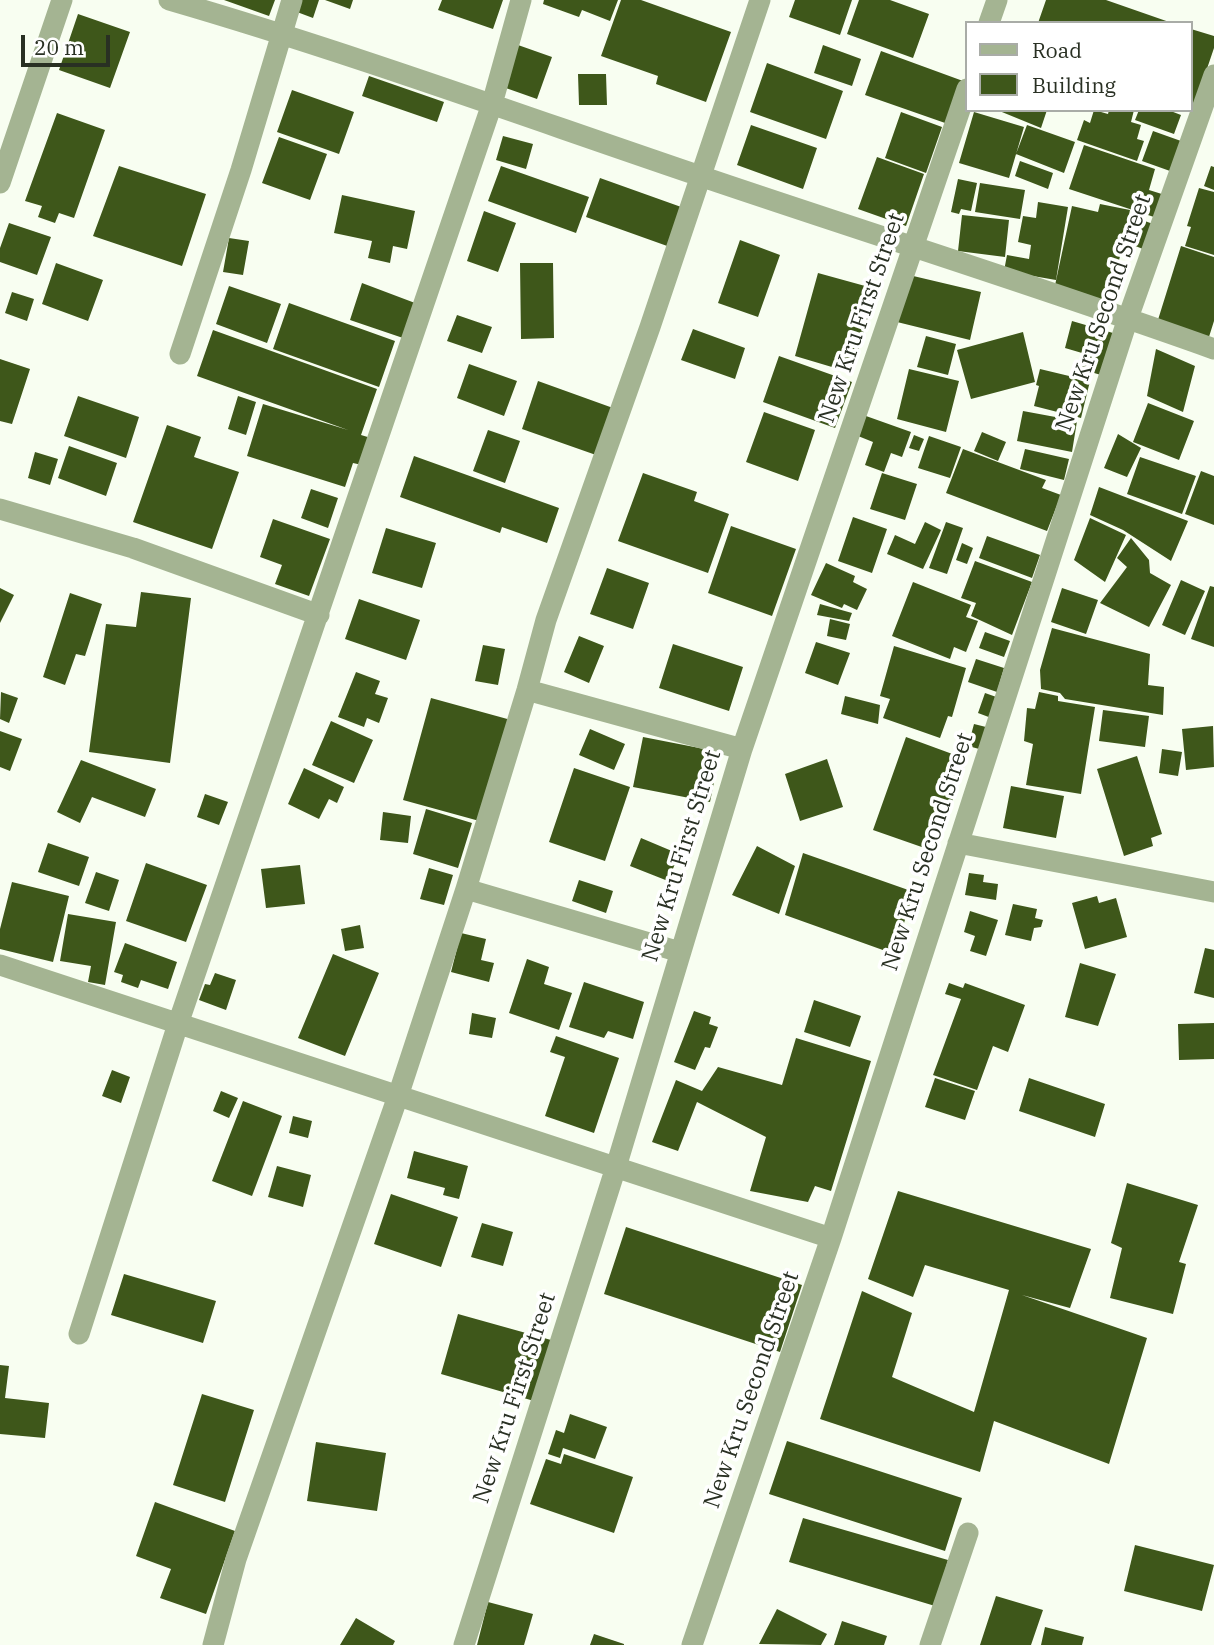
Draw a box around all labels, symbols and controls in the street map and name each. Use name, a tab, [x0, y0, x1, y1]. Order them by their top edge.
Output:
scale bar	[24, 21, 114, 65]
legend	[965, 21, 1193, 112]
text: 20 m	[34, 33, 84, 61]
text: Road	[1032, 36, 1082, 64]
text: Building	[1032, 71, 1116, 99]
street label: New Kru Second Street	[1050, 191, 1158, 435]
street label: New Kru First Street	[813, 210, 911, 426]
street label: New Kru Second Street	[876, 729, 980, 975]
street label: New Kru First Street	[637, 747, 727, 965]
street label: New Kru Second Street	[698, 1268, 806, 1512]
street label: New Kru First Street	[468, 1289, 562, 1507]

